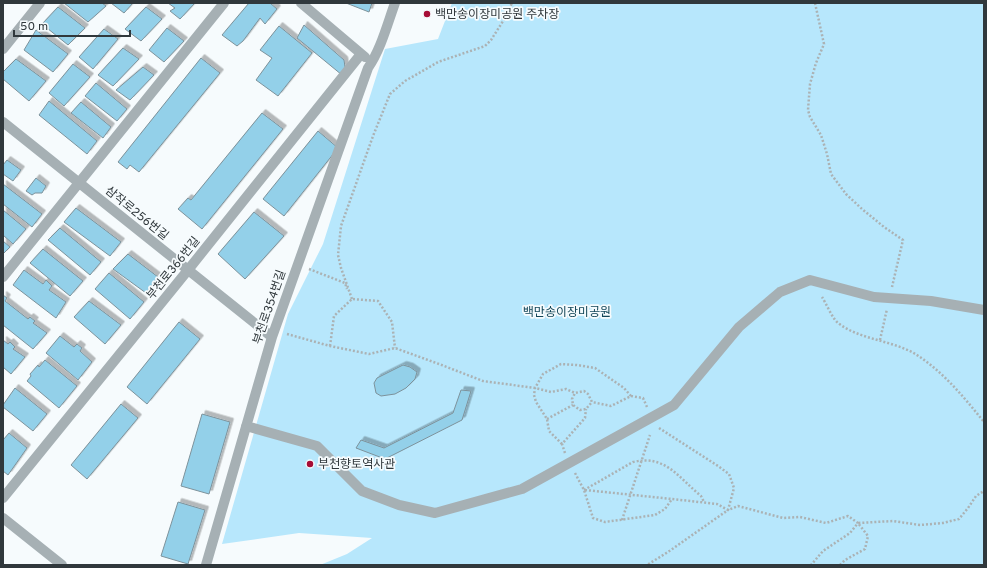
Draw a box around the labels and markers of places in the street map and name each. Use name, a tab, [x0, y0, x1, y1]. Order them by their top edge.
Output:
place label: 백만송이장미공원 주차장	[435, 7, 559, 23]
marker: 백만송이장미공원 주차장	[422, 9, 432, 19]
place label: 부천향토역사관	[318, 457, 395, 473]
marker: 부천향토역사관	[305, 459, 315, 469]

